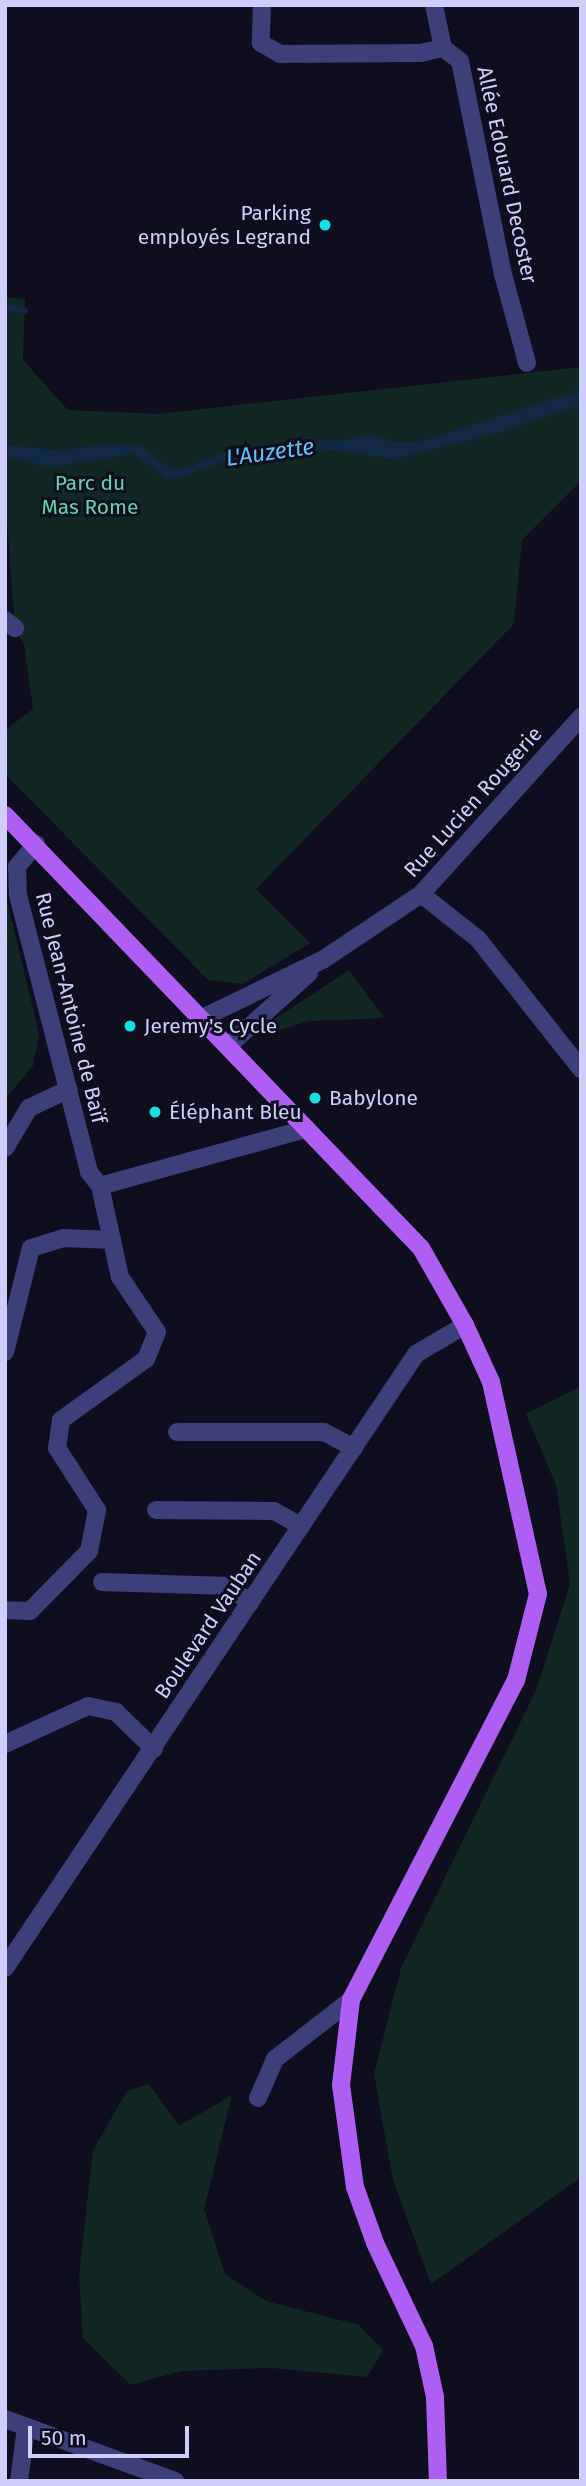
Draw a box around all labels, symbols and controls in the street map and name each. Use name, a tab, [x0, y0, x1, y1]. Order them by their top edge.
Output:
street label: Allée Edouard Decoster	[472, 64, 542, 286]
place label: Parking employés Legrand	[138, 200, 311, 250]
marker: Parking employés Legrand	[317, 217, 333, 233]
water label: L'Auzette	[224, 432, 316, 472]
park label: Parc du Mas Rome	[41, 470, 139, 520]
street label: Rue Lucien Rougerie	[399, 722, 547, 882]
street label: Rue Jean-Antoine de Baïf	[30, 890, 112, 1126]
place label: Jeremy's Cycle	[144, 1013, 277, 1039]
marker: Jeremy's Cycle	[122, 1018, 138, 1034]
place label: Babylone	[329, 1085, 418, 1111]
marker: Babylone	[307, 1090, 323, 1106]
place label: Éléphant Bleu	[169, 1099, 302, 1125]
marker: Éléphant Bleu	[147, 1104, 163, 1120]
street label: Boulevard Vauban	[149, 1547, 267, 1703]
scale bar	[32, 2412, 192, 2456]
text: 50 m	[41, 2425, 87, 2451]

